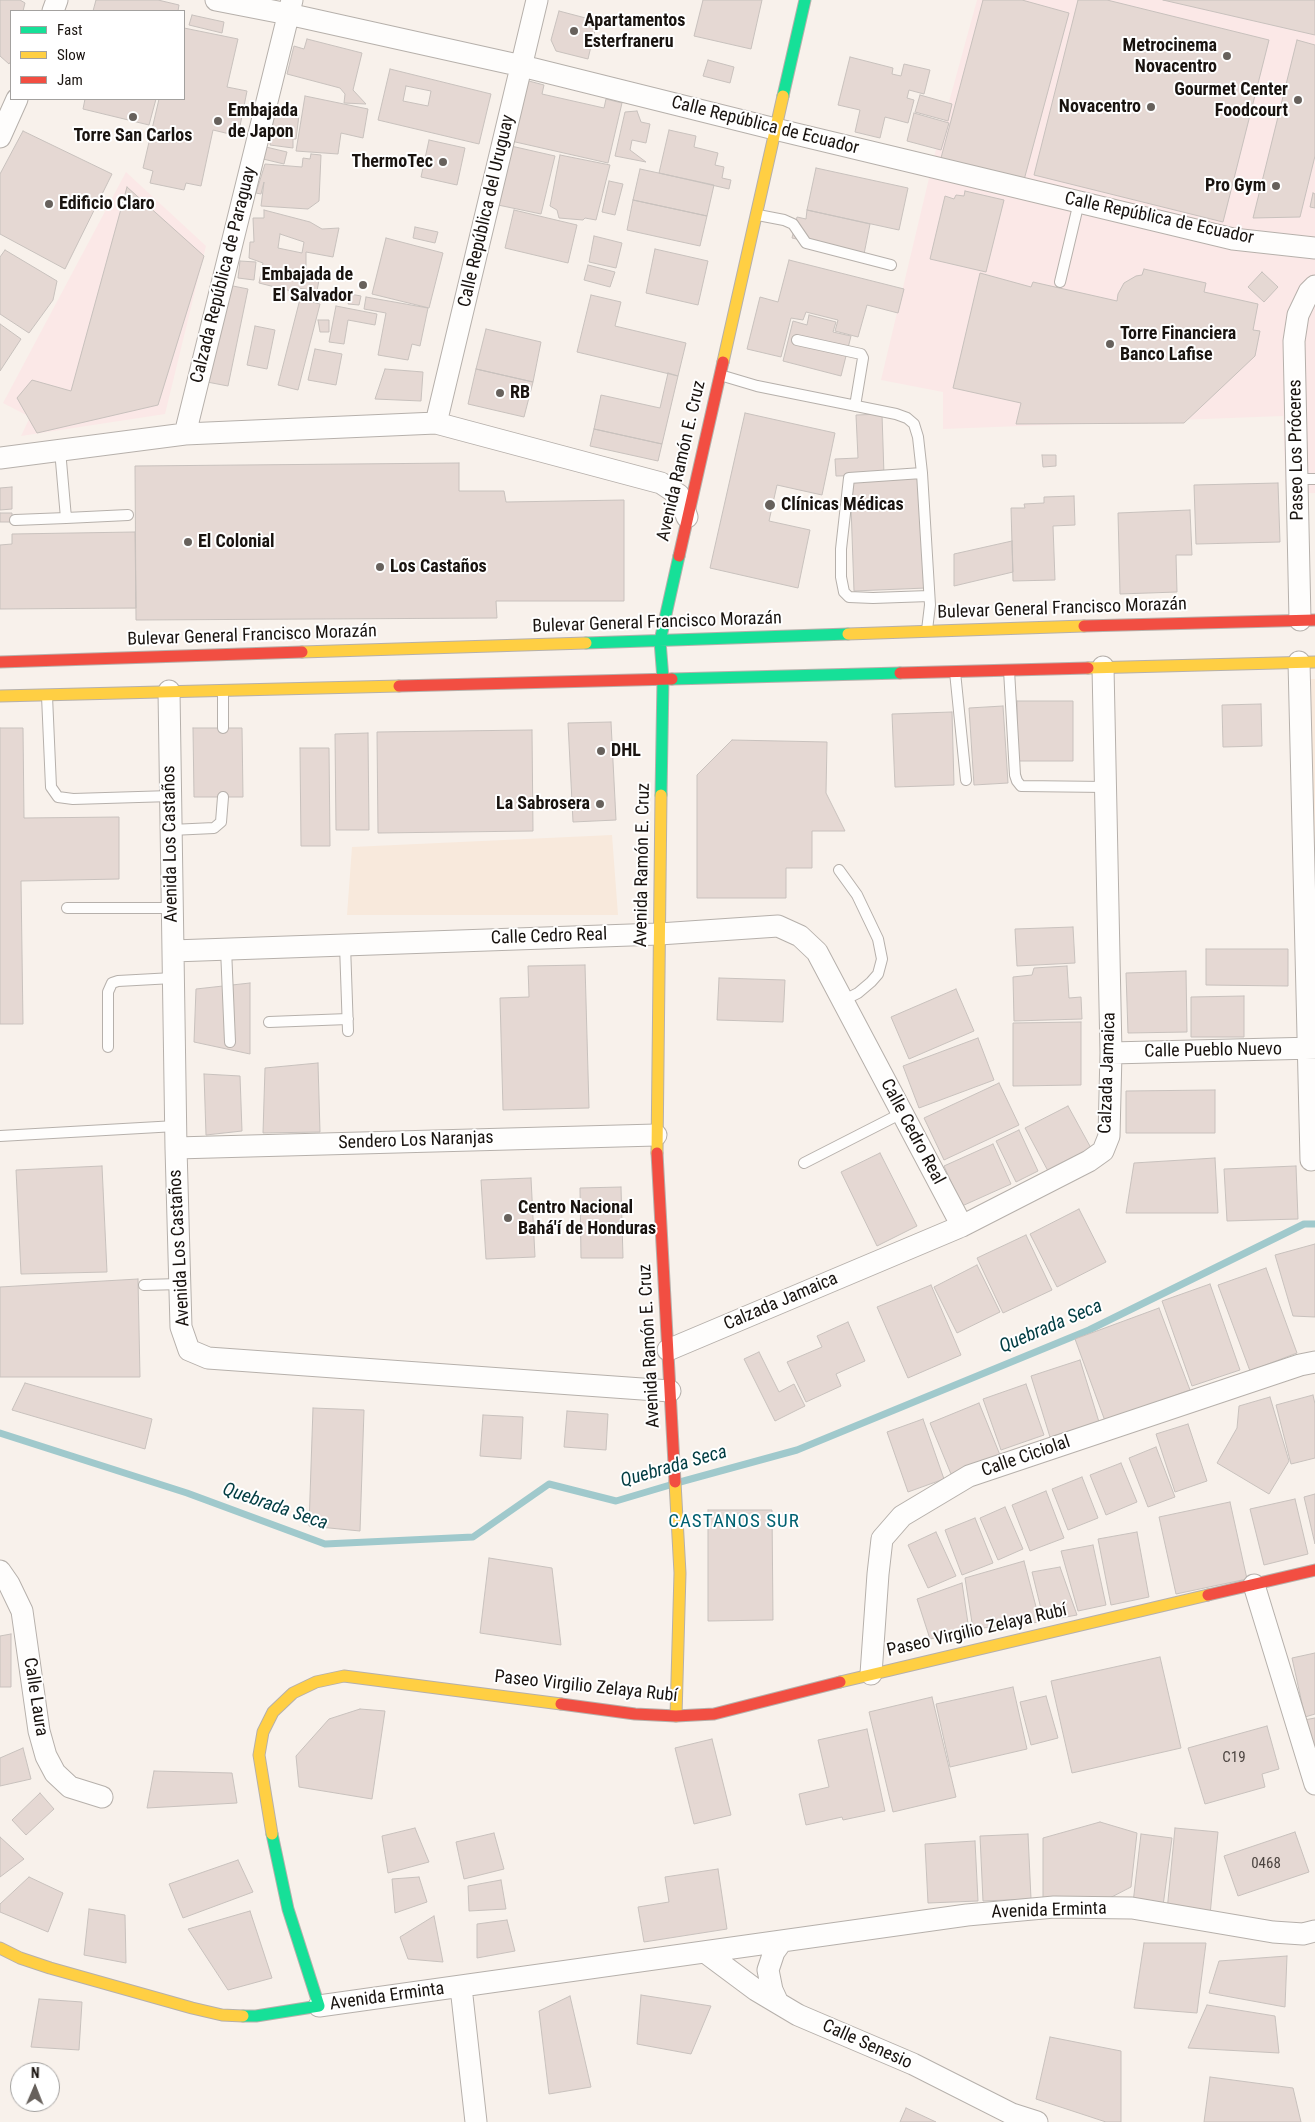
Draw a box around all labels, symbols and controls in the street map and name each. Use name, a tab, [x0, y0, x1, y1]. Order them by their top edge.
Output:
legend	[10, 10, 185, 100]
place label: Apartamentos Esterfraneru	[584, 10, 685, 52]
text: Fast	[57, 21, 82, 39]
marker: Apartamentos Esterfraneru	[568, 25, 580, 37]
place label: Metrocinema Novacentro	[1122, 35, 1217, 78]
text: Slow	[57, 46, 86, 64]
marker: Metrocinema Novacentro	[1221, 50, 1233, 62]
text: Jam	[57, 71, 83, 89]
place label: Gourmet Center Foodcourt	[1174, 79, 1288, 122]
street label: Calle República de Ecuador	[669, 92, 861, 160]
marker: Gourmet Center Foodcourt	[1292, 94, 1304, 106]
place label: Novacentro	[1059, 96, 1141, 118]
place label: Embajada de Japon	[228, 100, 298, 142]
marker: Novacentro	[1145, 101, 1157, 113]
marker: Torre San Carlos	[127, 111, 139, 123]
street label: Calle República del Uruguay	[454, 113, 520, 309]
marker: Embajada de Japon	[212, 115, 224, 127]
place label: Torre San Carlos	[74, 125, 192, 147]
place label: ThermoTec	[352, 151, 433, 173]
marker: ThermoTec	[437, 156, 449, 168]
street label: Calzada República de Paraguay	[187, 165, 261, 385]
place label: Pro Gym	[1205, 175, 1266, 197]
marker: Pro Gym	[1270, 180, 1282, 192]
street label: Calle República de Ecuador	[1062, 188, 1256, 250]
place label: Edificio Claro	[59, 193, 155, 215]
marker: Edificio Claro	[43, 198, 55, 210]
place label: Embajada de El Salvador	[261, 264, 353, 306]
marker: Embajada de El Salvador	[357, 279, 369, 291]
place label: Torre Financiera Banco Lafise	[1120, 323, 1236, 366]
marker: Torre Financiera Banco Lafise	[1104, 338, 1116, 350]
street label: Avenida Ramón E. Cruz	[653, 379, 711, 543]
street label: Paseo Los Próceres	[1285, 379, 1309, 521]
place label: RB	[510, 382, 530, 404]
marker: RB	[494, 387, 506, 399]
place label: Clínicas Médicas	[781, 494, 904, 516]
marker: Clínicas Médicas	[763, 498, 777, 512]
place label: El Colonial	[198, 531, 275, 553]
marker: El Colonial	[182, 536, 194, 548]
place label: Los Castaños	[390, 556, 487, 578]
marker: Los Castaños	[374, 561, 386, 573]
street label: Bulevar General Francisco Morazán	[937, 594, 1187, 624]
street label: Bulevar General Francisco Morazán	[532, 608, 782, 638]
street label: Bulevar General Francisco Morazán	[127, 621, 377, 651]
place label: DHL	[611, 740, 641, 762]
marker: DHL	[595, 745, 607, 757]
street label: Avenida Los Castaños	[159, 765, 183, 923]
street label: Avenida Ramón E. Cruz	[631, 783, 655, 947]
place label: La Sabrosera	[496, 793, 590, 815]
marker: La Sabrosera	[594, 798, 606, 810]
street label: Calle Cedro Real	[490, 924, 608, 950]
street label: Calzada Jamaica	[1095, 1012, 1121, 1134]
street label: Calle Pueblo Nuevo	[1144, 1039, 1282, 1063]
street label: Calle Cedro Real	[875, 1076, 949, 1188]
street label: Sendero Los Naranjas	[338, 1127, 494, 1155]
street label: Avenida Los Castaños	[165, 1169, 195, 1327]
place label: Centro Nacional Bahá'í de Honduras	[518, 1197, 656, 1240]
marker: Centro Nacional Bahá'í de Honduras	[502, 1212, 514, 1224]
street label: Avenida Ramón E. Cruz	[635, 1263, 665, 1429]
street label: Calzada Jamaica	[721, 1268, 841, 1336]
water label: Quebrada Seca	[996, 1295, 1106, 1359]
street label: Calle Ciciolal	[979, 1432, 1073, 1482]
water label: Quebrada Seca	[618, 1441, 730, 1493]
water label: Quebrada Seca	[219, 1478, 331, 1536]
district label: CASTANOS SUR	[667, 1511, 801, 1533]
street label: Paseo Virgilio Zelaya Rubí	[885, 1600, 1069, 1662]
street label: Calle Laura	[18, 1656, 52, 1738]
street label: Paseo Virgilio Zelaya Rubí	[493, 1667, 679, 1707]
house number: C19	[1222, 1749, 1246, 1767]
house number: 0468	[1251, 1855, 1281, 1873]
street label: Avenida Erminta	[991, 1898, 1107, 1924]
street label: Avenida Erminta	[328, 1978, 446, 2016]
street label: Calle Senesio	[819, 2016, 915, 2074]
north arrow	[10, 2062, 60, 2112]
text: N	[31, 2065, 40, 2081]

